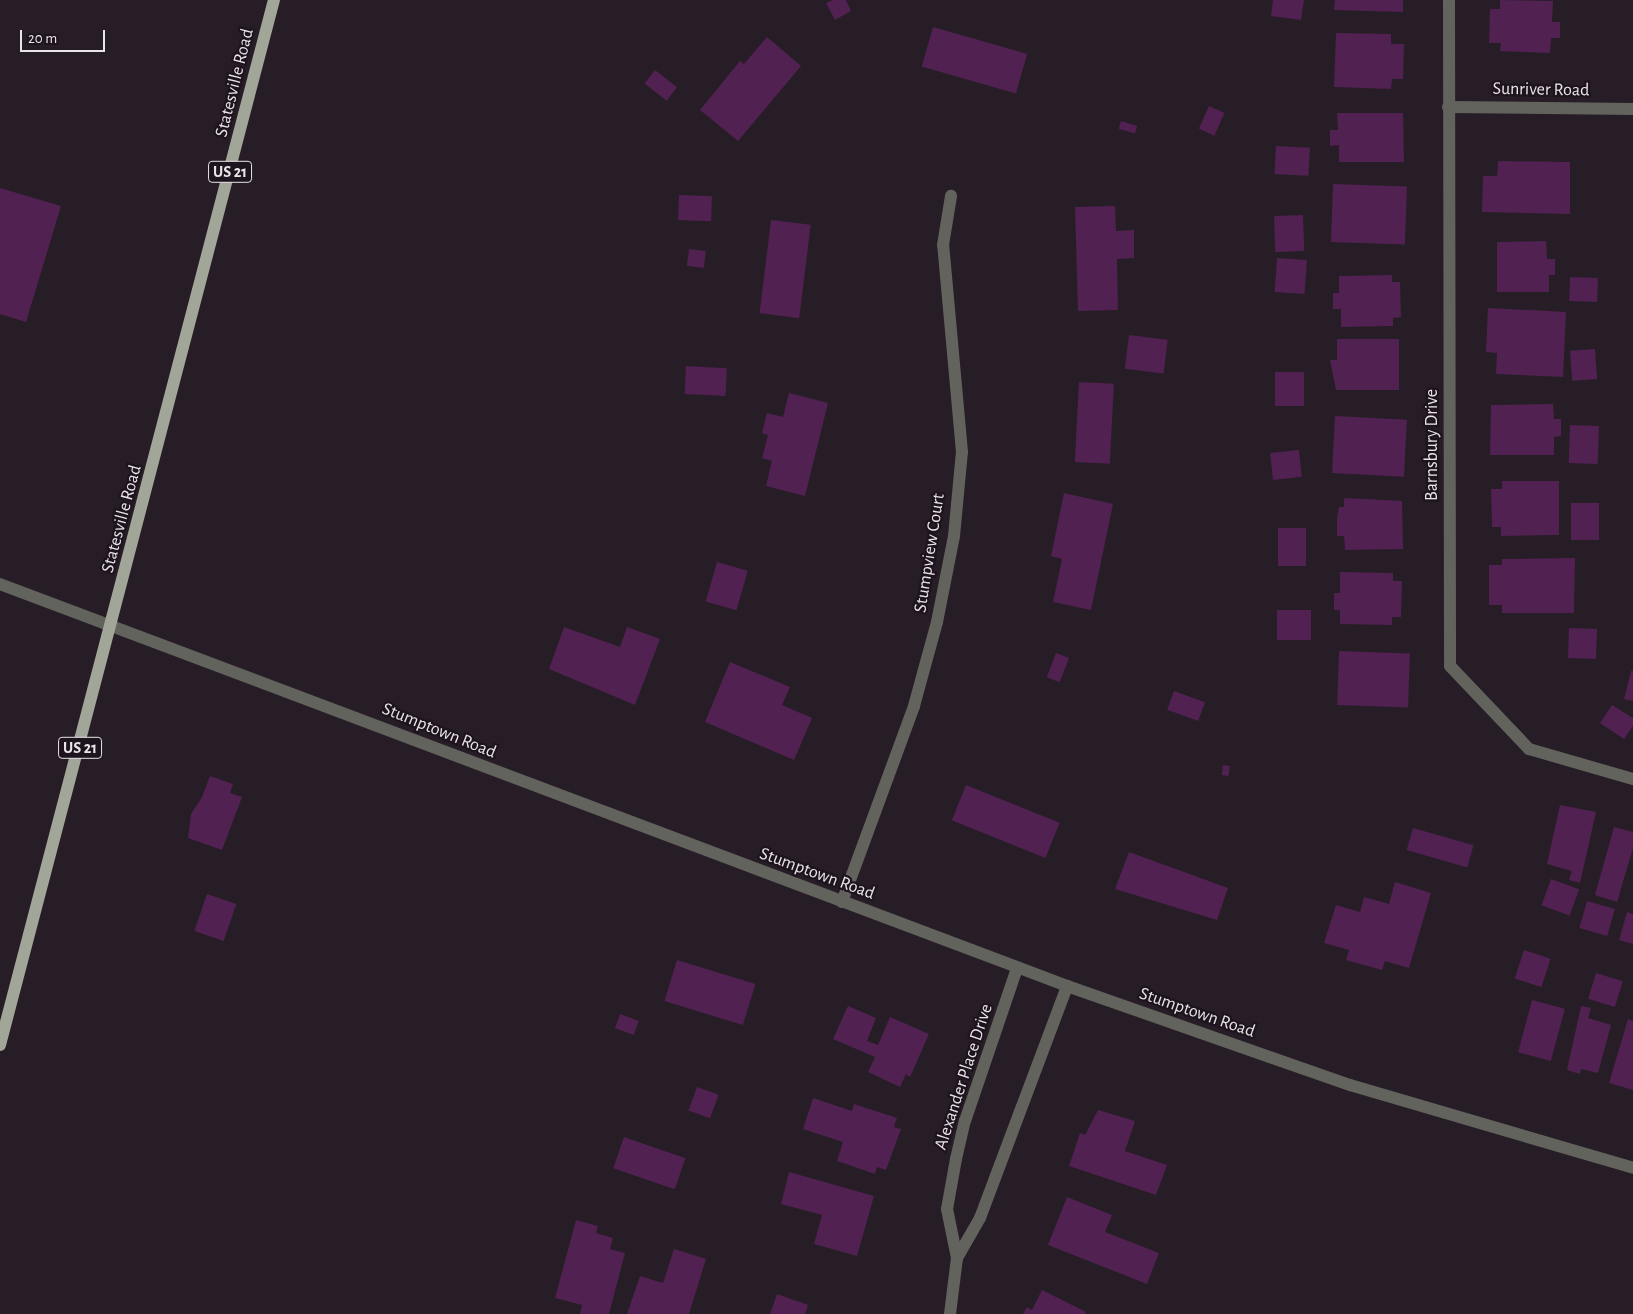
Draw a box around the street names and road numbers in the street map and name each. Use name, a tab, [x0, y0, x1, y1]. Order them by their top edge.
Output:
street label: Statesville Road	[211, 27, 259, 139]
street label: Sunriver Road	[1492, 78, 1590, 102]
road number: US 21	[208, 158, 252, 186]
street label: Barnsbury Drive	[1421, 389, 1443, 501]
street label: Statesville Road	[97, 463, 147, 575]
street label: Stumpview Court	[910, 492, 950, 614]
street label: Stumptown Road	[379, 698, 499, 764]
road number: US 21	[58, 734, 102, 761]
street label: Stumptown Road	[756, 843, 878, 905]
street label: Stumptown Road	[1136, 983, 1258, 1043]
street label: Alexander Place Drive	[930, 1001, 998, 1153]

